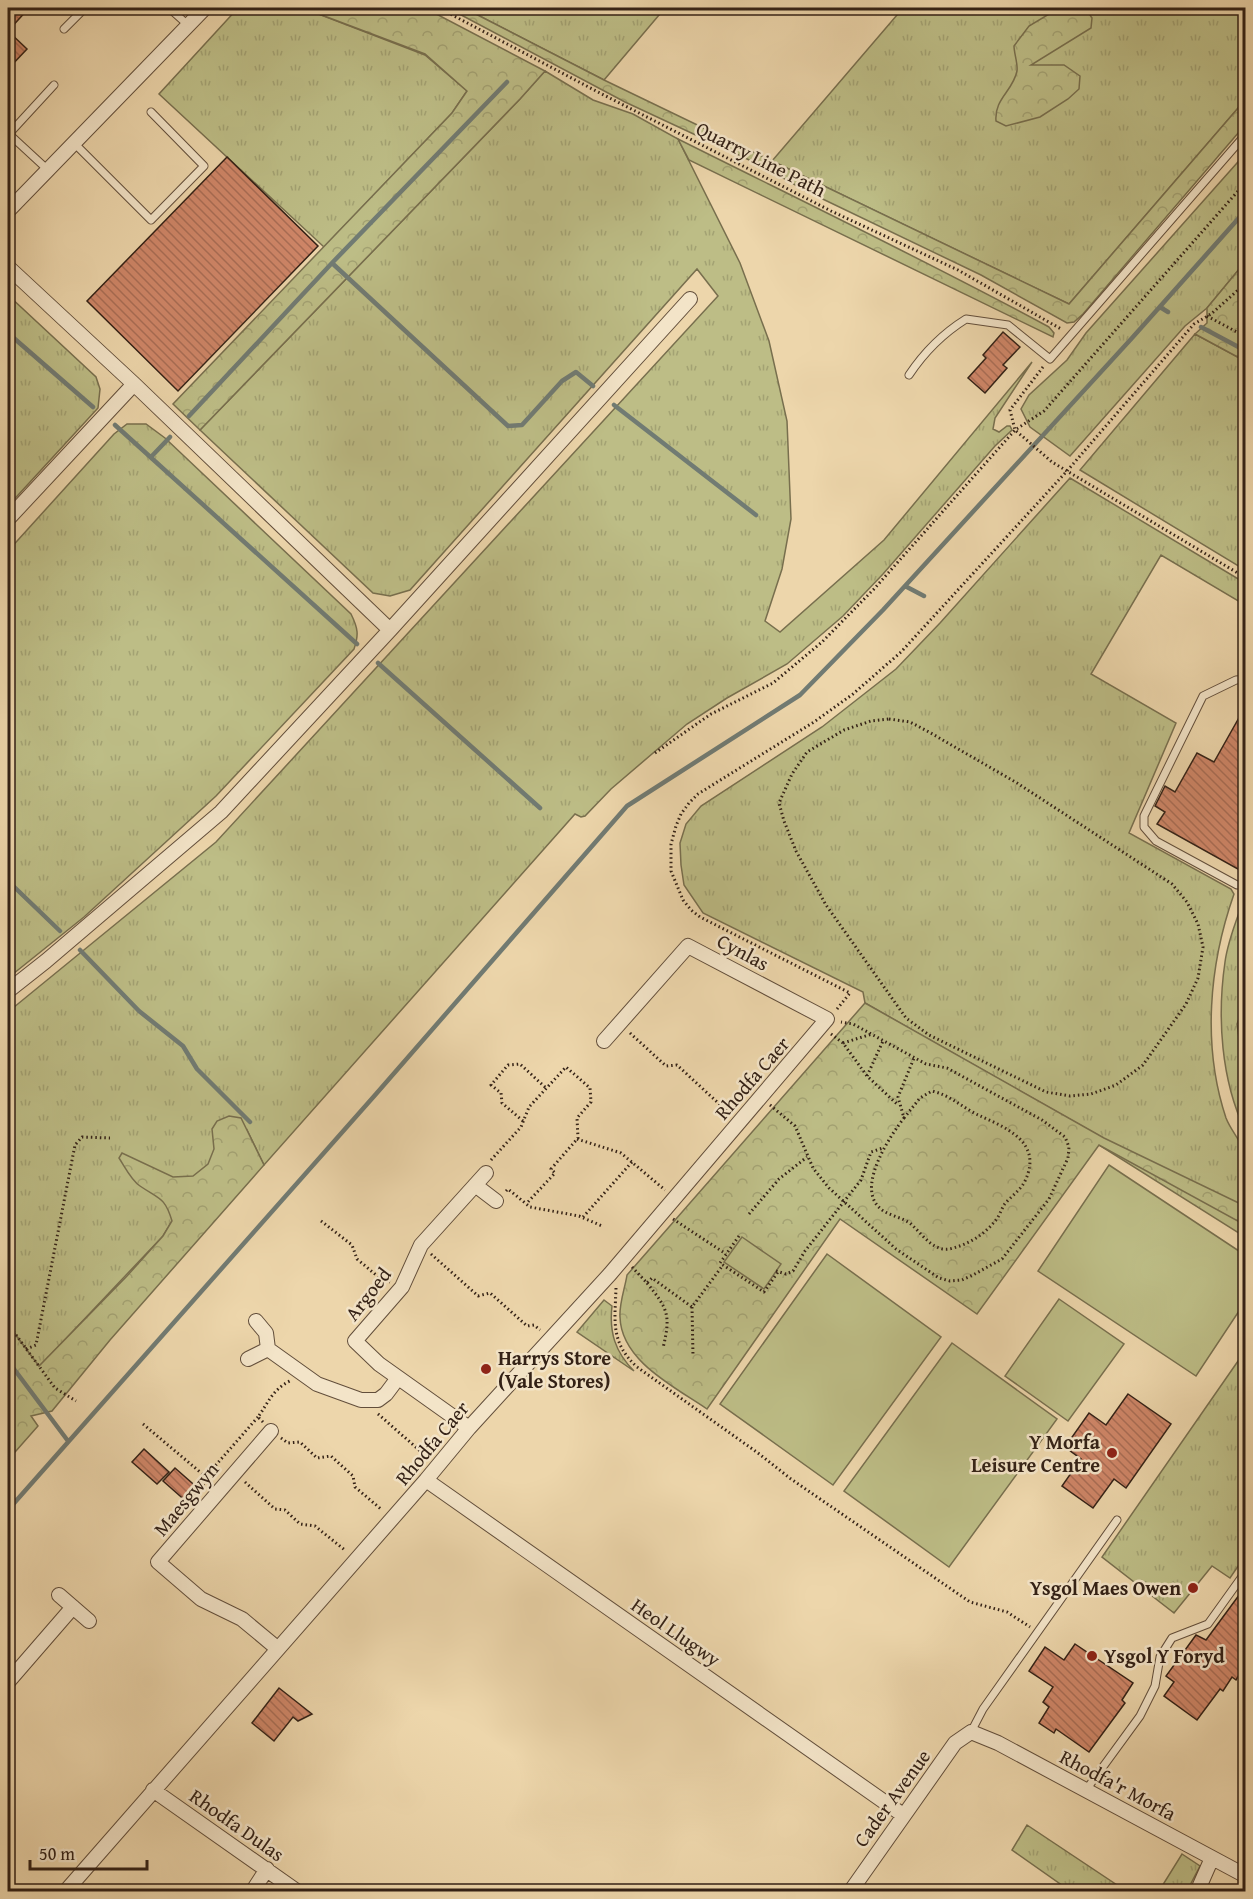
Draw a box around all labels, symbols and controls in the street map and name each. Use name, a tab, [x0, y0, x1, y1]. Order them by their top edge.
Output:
street label: Quarry Line Path	[691, 113, 831, 204]
street label: Cynlas	[712, 926, 774, 977]
street label: Rhodfa Caer	[707, 1030, 796, 1126]
street label: Argoed	[338, 1261, 398, 1326]
place label: Harrys Store (Vale Stores)	[498, 1343, 611, 1395]
marker: Harrys Store (Vale Stores)	[479, 1362, 493, 1376]
street label: Rhodfa Caer	[388, 1394, 475, 1491]
place label: Y Morfa Leisure Centre	[971, 1427, 1101, 1479]
marker: Y Morfa Leisure Centre	[1105, 1446, 1119, 1460]
street label: Maesgwyn	[146, 1455, 225, 1542]
place label: Ysgol Maes Owen	[1030, 1573, 1181, 1602]
marker: Ysgol Maes Owen	[1186, 1581, 1200, 1595]
street label: Heol Llugwy	[626, 1590, 727, 1673]
place label: Ysgol Y Foryd	[1104, 1641, 1225, 1670]
marker: Ysgol Y Foryd	[1085, 1649, 1099, 1663]
street label: Rhodfa'r Morfa	[1055, 1742, 1182, 1828]
street label: Cader Avenue	[846, 1743, 937, 1853]
street label: Rhodfa Dulas	[184, 1781, 291, 1868]
scale bar	[30, 1833, 147, 1871]
text: 50 m	[39, 1840, 75, 1867]

